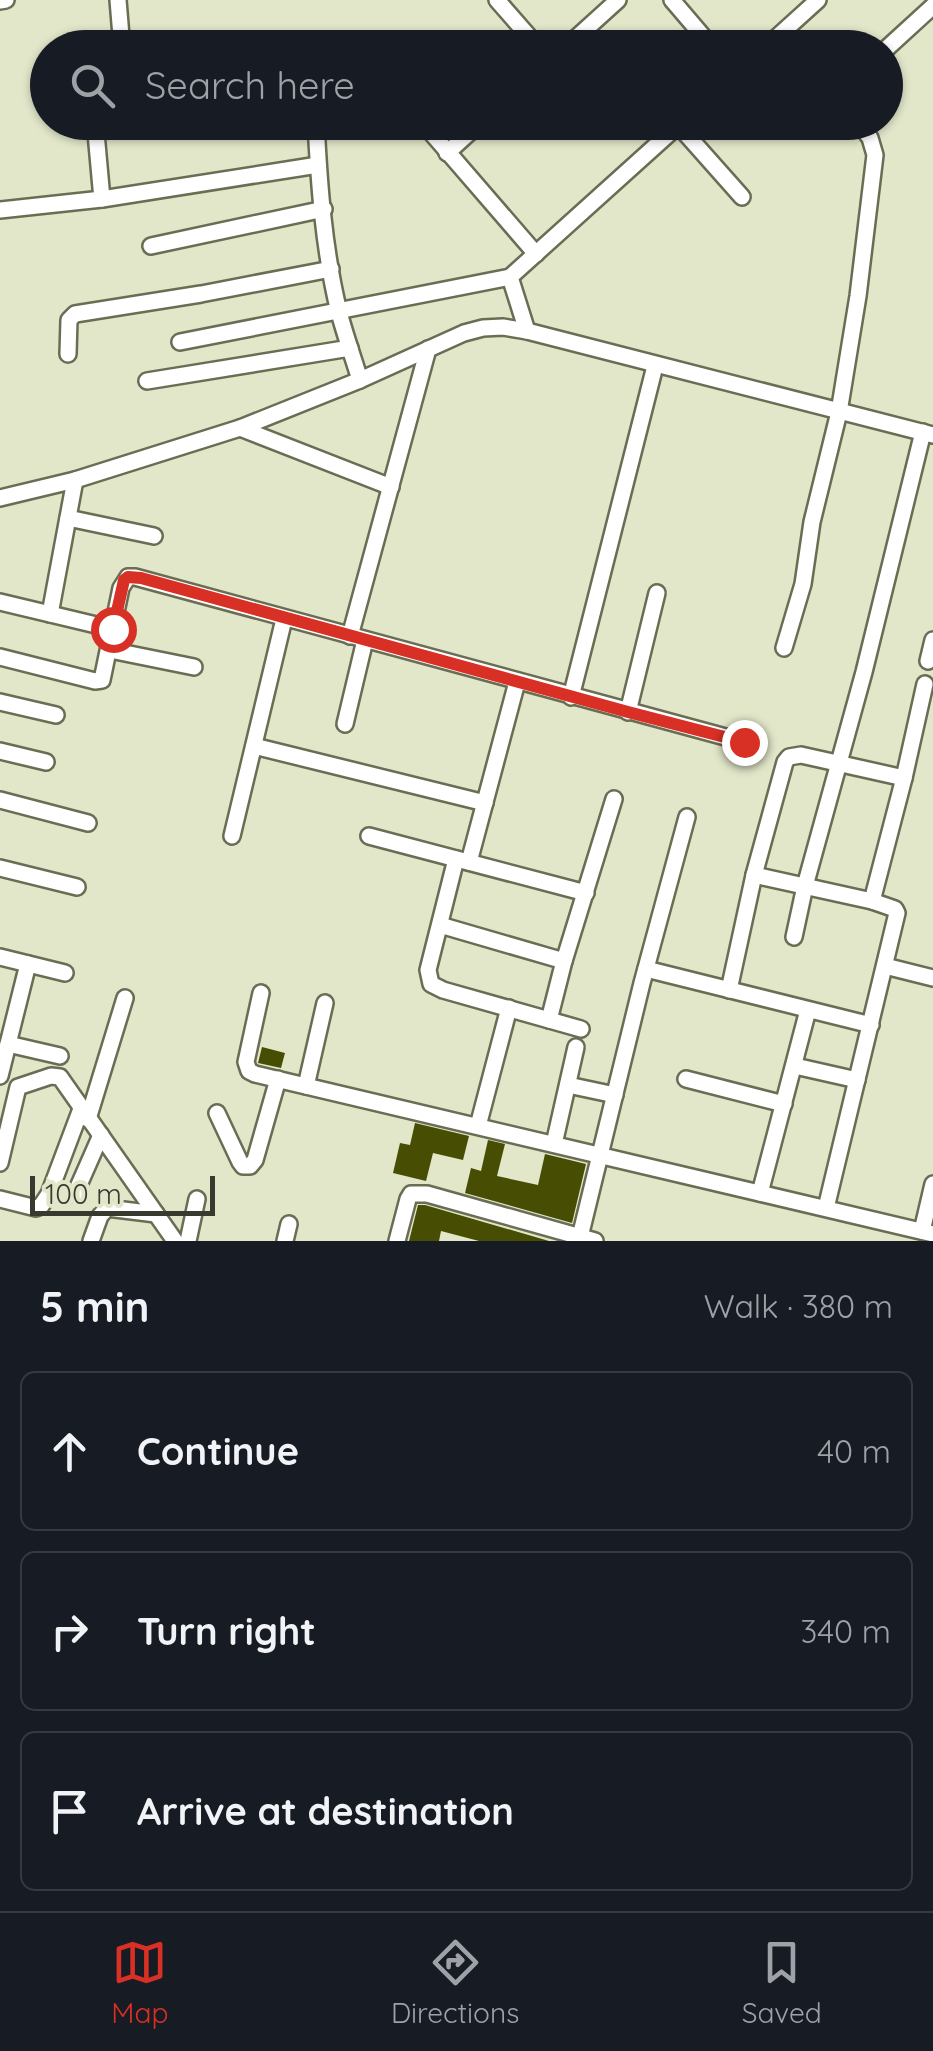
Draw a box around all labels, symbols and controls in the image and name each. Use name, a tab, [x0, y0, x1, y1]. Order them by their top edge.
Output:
search box	[30, 30, 903, 140]
icon: search	[65, 58, 120, 113]
text: Search here	[145, 61, 355, 109]
route start	[91, 607, 137, 653]
route end	[722, 720, 768, 766]
scale bar	[30, 1171, 215, 1216]
text: 100 m	[45, 1176, 122, 1211]
text: 5 min	[40, 1280, 150, 1333]
text: Walk · 380 m	[704, 1286, 893, 1326]
icon: ahead	[42, 1424, 97, 1479]
text: Continue	[137, 1427, 299, 1475]
text: 40 m	[817, 1431, 891, 1471]
icon: right	[42, 1604, 97, 1659]
text: Turn right	[137, 1607, 316, 1655]
text: 340 m	[800, 1611, 891, 1651]
icon: arrive	[42, 1784, 97, 1839]
text: Arrive at destination	[137, 1787, 514, 1835]
tab: Map	[111, 1935, 168, 2030]
tab: Directions	[391, 1935, 519, 2030]
tab: Saved	[742, 1935, 822, 2030]

